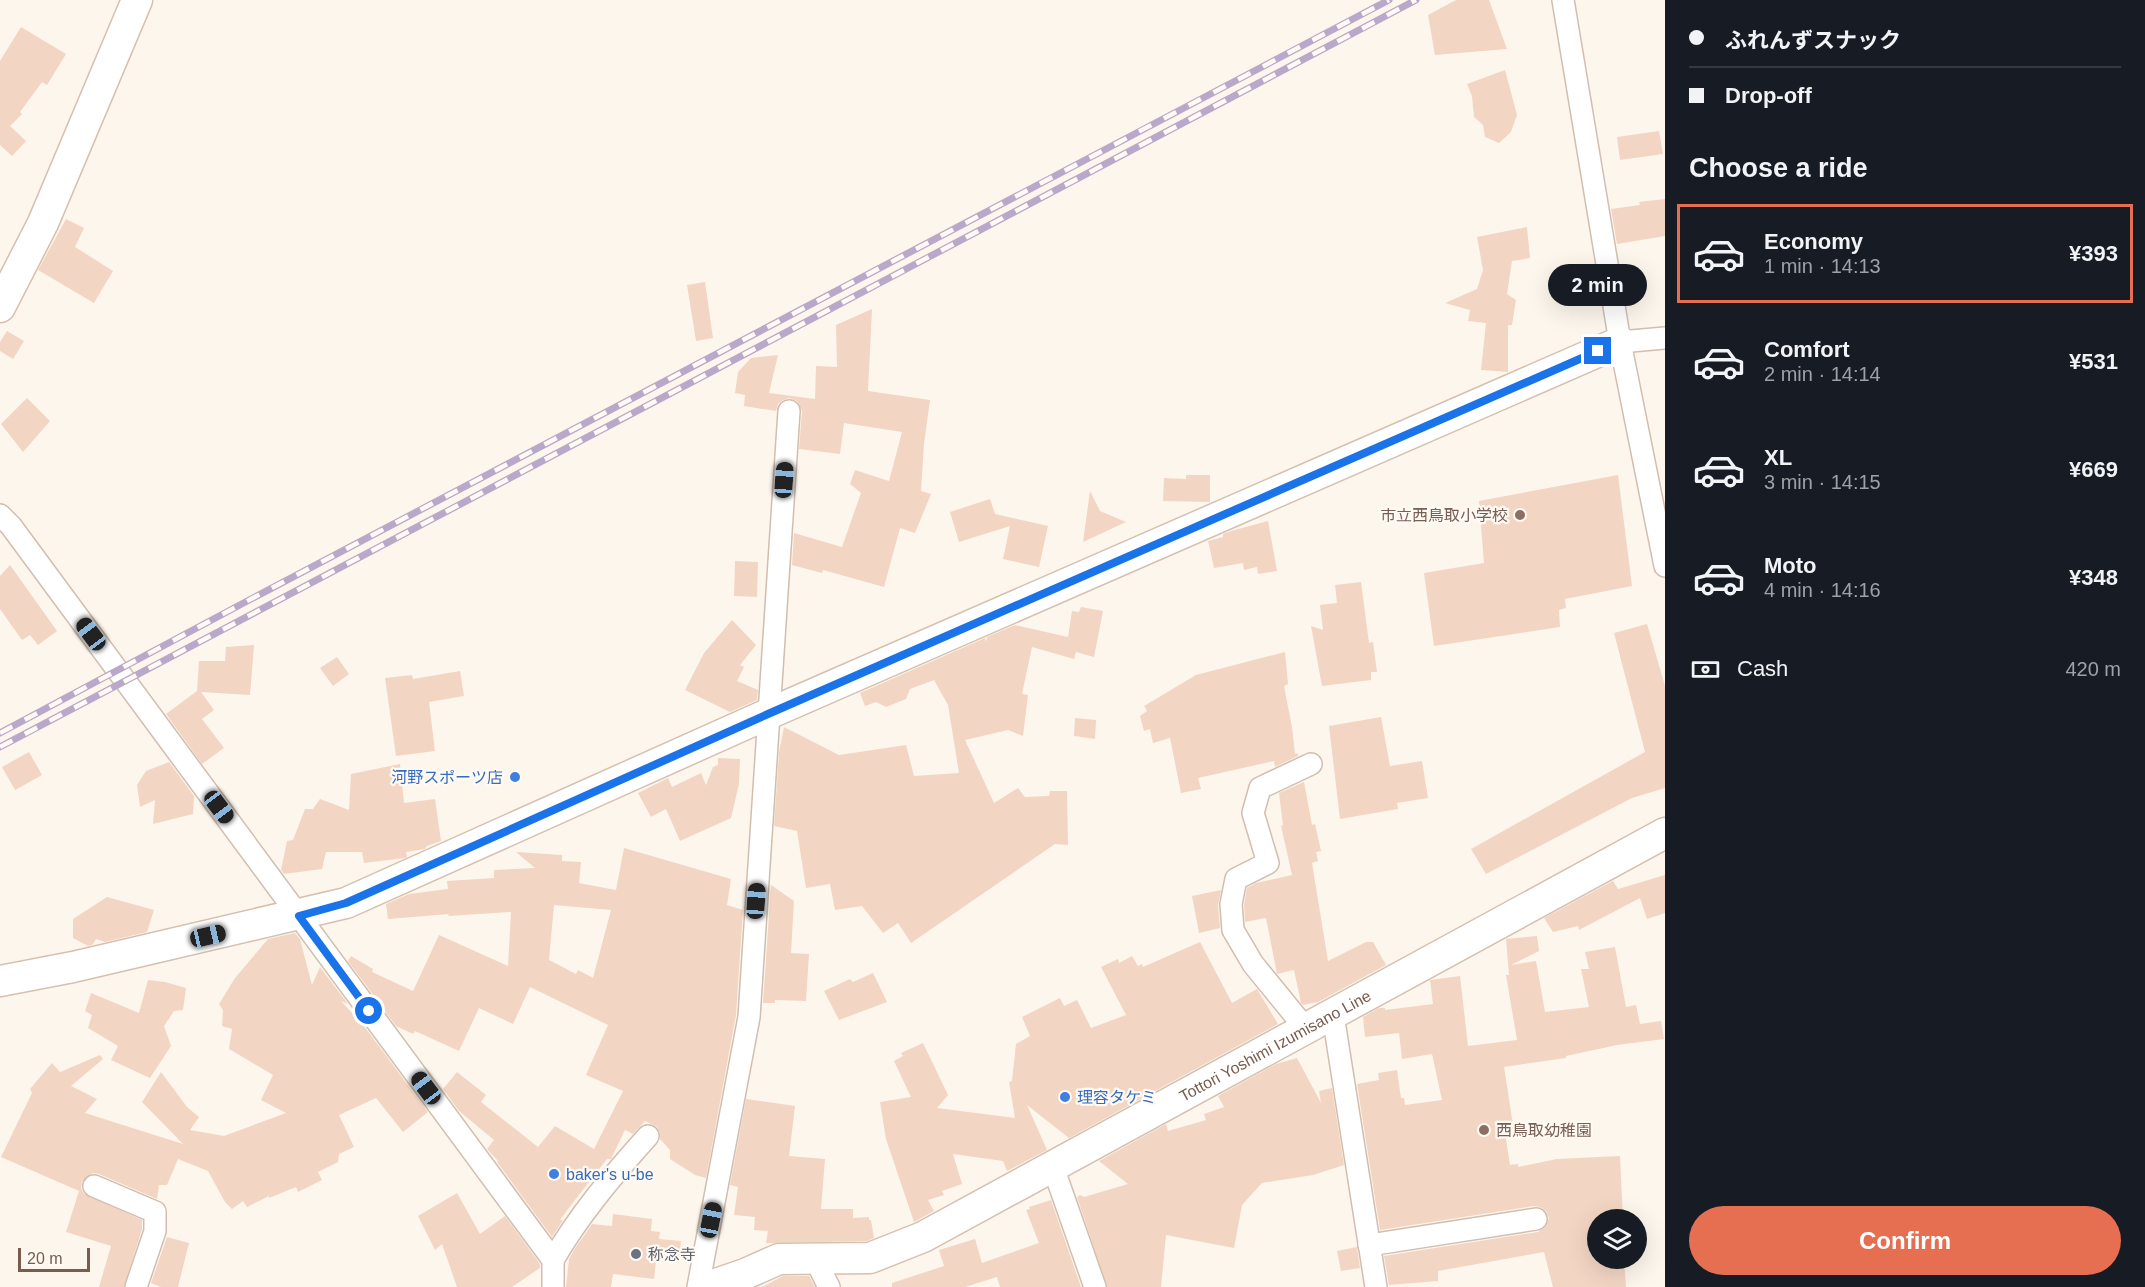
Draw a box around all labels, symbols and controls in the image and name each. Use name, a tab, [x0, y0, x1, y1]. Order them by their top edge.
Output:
text: ふれんずスナック	[1725, 28, 1901, 53]
text: Drop-off	[1725, 83, 1812, 108]
text: Choose a ride	[1689, 153, 1868, 183]
icon: car	[1692, 227, 1746, 281]
text: Economy	[1764, 229, 1863, 254]
text: ¥393	[2069, 241, 2118, 266]
text: 1 min · 14:13	[1764, 255, 1881, 277]
callout: 2 min	[1548, 264, 1648, 306]
text: 2 min	[1571, 274, 1624, 296]
icon: car	[1692, 335, 1746, 389]
route end	[1584, 337, 1611, 364]
text: Comfort	[1764, 337, 1850, 362]
text: ¥531	[2069, 349, 2118, 374]
text: 2 min · 14:14	[1764, 363, 1881, 385]
icon: car	[1692, 443, 1746, 497]
text: XL	[1764, 445, 1792, 470]
text: ¥669	[2069, 457, 2118, 482]
car	[774, 461, 794, 499]
text: 3 min · 14:15	[1764, 471, 1881, 493]
place label: 市立西鳥取小学校	[1380, 507, 1508, 524]
marker: 市立西鳥取小学校	[1513, 508, 1527, 522]
icon: car	[1692, 551, 1746, 605]
text: Moto	[1764, 553, 1817, 578]
text: ¥348	[2069, 565, 2118, 590]
text: 4 min · 14:16	[1764, 579, 1881, 601]
car	[73, 614, 109, 654]
icon: cash	[1689, 653, 1722, 686]
text: Cash	[1737, 656, 1788, 681]
text: 420 m	[2065, 658, 2121, 680]
place label: 河野スポーツ店	[391, 769, 503, 786]
marker: 河野スポーツ店	[508, 770, 522, 784]
car	[201, 787, 237, 827]
car	[746, 882, 766, 920]
car	[188, 923, 228, 949]
street label: Tottori Yoshimi Izumisano Line	[1176, 987, 1374, 1105]
route start	[355, 997, 382, 1024]
car	[408, 1068, 444, 1108]
place label: 理容タケミ	[1077, 1089, 1157, 1106]
marker: 理容タケミ	[1058, 1090, 1072, 1104]
place label: 西鳥取幼稚園	[1496, 1122, 1592, 1139]
marker: 西鳥取幼稚園	[1477, 1123, 1491, 1137]
place label: baker's u-be	[566, 1166, 654, 1183]
marker: baker's u-be	[547, 1167, 561, 1181]
car	[699, 1201, 723, 1239]
button: Confirm	[1689, 1206, 2121, 1275]
map controls	[1587, 1209, 1647, 1269]
button: layers	[1587, 1209, 1647, 1269]
scale bar	[18, 1245, 90, 1272]
place label: 称念寺	[648, 1246, 696, 1263]
marker: 称念寺	[629, 1247, 643, 1261]
text: 20 m	[27, 1250, 63, 1267]

